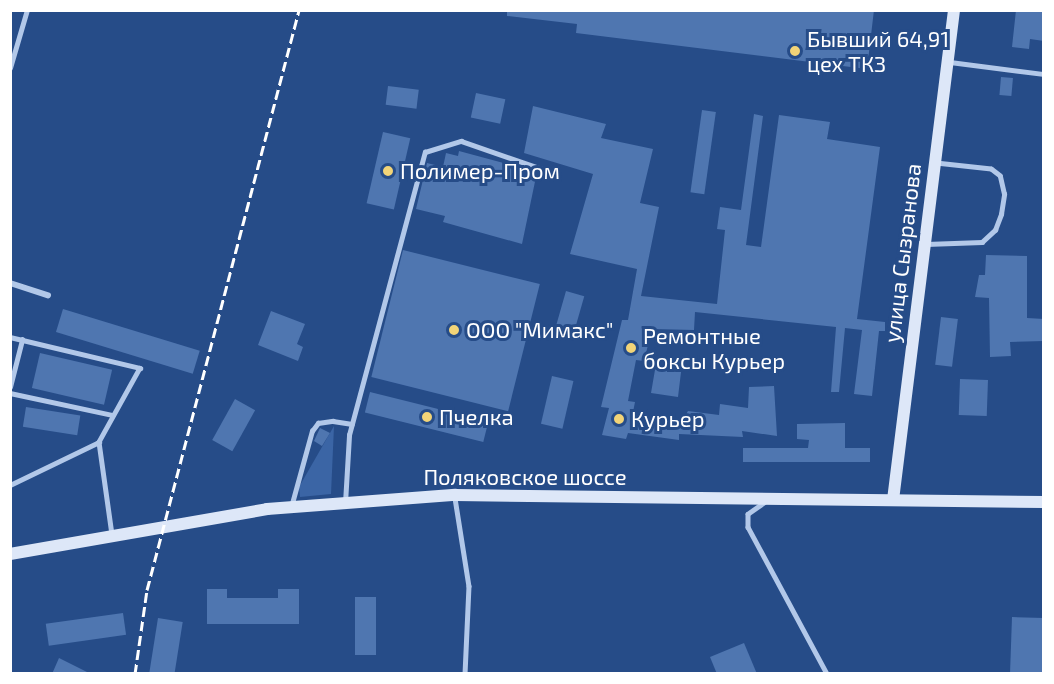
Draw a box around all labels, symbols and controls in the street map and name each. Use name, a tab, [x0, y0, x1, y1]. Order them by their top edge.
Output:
place label: Бывший 64,91 цех ТКЗ	[807, 25, 949, 76]
marker: Бывший 64,91 цех ТКЗ	[788, 44, 802, 58]
place label: Полимер-Пром	[400, 158, 560, 184]
street label: улица Сызранова	[878, 162, 926, 344]
marker: Полимер-Пром	[381, 164, 395, 178]
place label: ООО "Мимакс"	[466, 317, 614, 343]
place label: Ремонтные боксы Курьер	[643, 322, 785, 374]
marker: ООО "Мимакс"	[447, 323, 461, 337]
marker: Ремонтные боксы Курьер	[624, 341, 638, 355]
place label: Пчелка	[439, 404, 514, 430]
place label: Курьер	[631, 406, 704, 432]
marker: Пчелка	[420, 410, 434, 424]
marker: Курьер	[612, 412, 626, 426]
street label: Поляковское шоссе	[423, 464, 627, 490]

